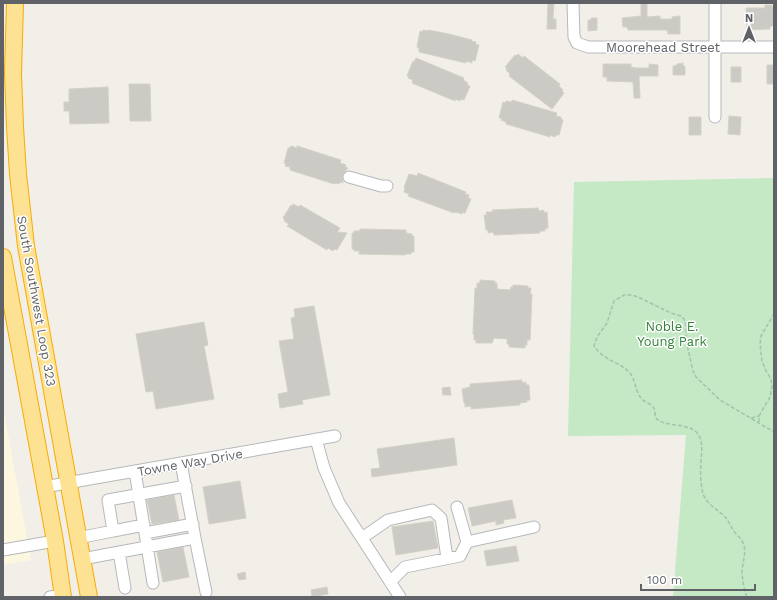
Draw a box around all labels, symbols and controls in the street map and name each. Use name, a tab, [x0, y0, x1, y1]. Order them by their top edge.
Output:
north arrow	[729, 8, 769, 48]
text: N	[745, 12, 753, 25]
street label: Moorehead Street	[606, 40, 720, 55]
street label: South Southwest Loop 323	[14, 215, 59, 388]
park label: Noble E. Young Park	[637, 319, 707, 349]
street label: Towne Way Drive	[136, 446, 244, 479]
scale bar	[641, 566, 755, 592]
text: 100 m	[647, 573, 682, 587]

